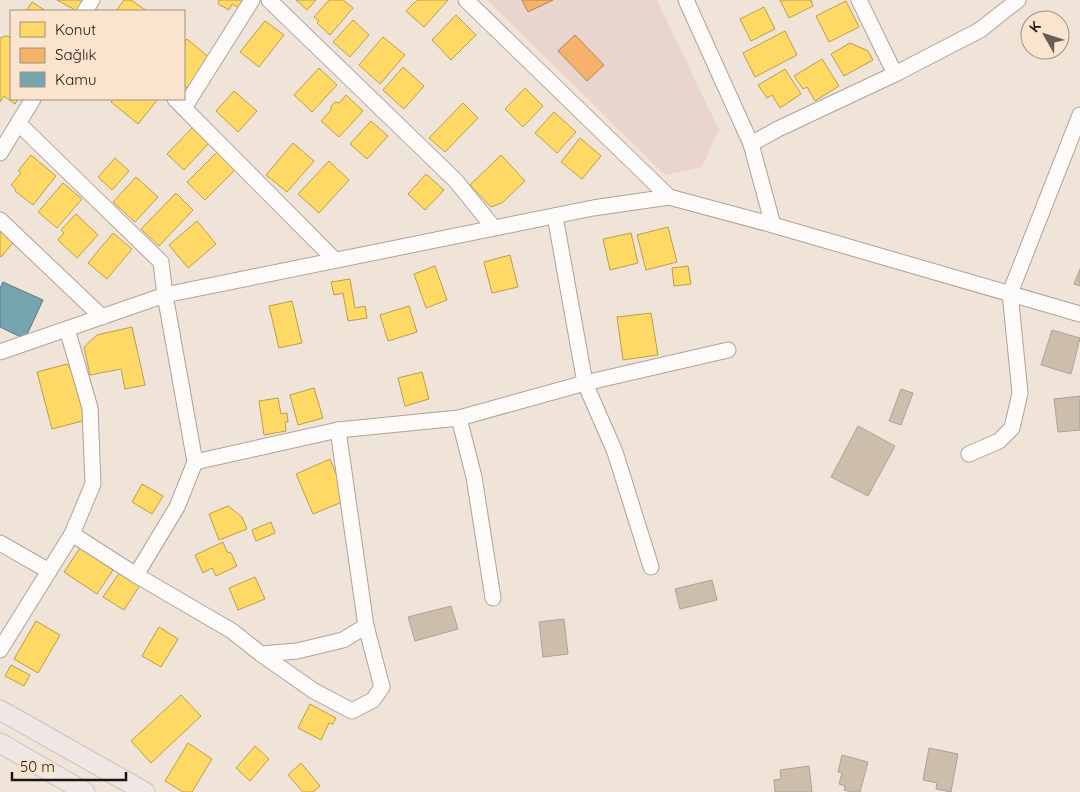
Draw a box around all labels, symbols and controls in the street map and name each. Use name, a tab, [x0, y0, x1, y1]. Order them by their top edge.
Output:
legend	[10, 10, 185, 100]
north arrow	[1020, 10, 1070, 60]
text: K	[1025, 18, 1045, 36]
text: Konut	[55, 20, 96, 39]
text: Sağlık	[55, 45, 97, 64]
text: Kamu	[55, 70, 96, 89]
scale bar	[12, 750, 126, 782]
text: 50 m	[20, 757, 55, 776]

